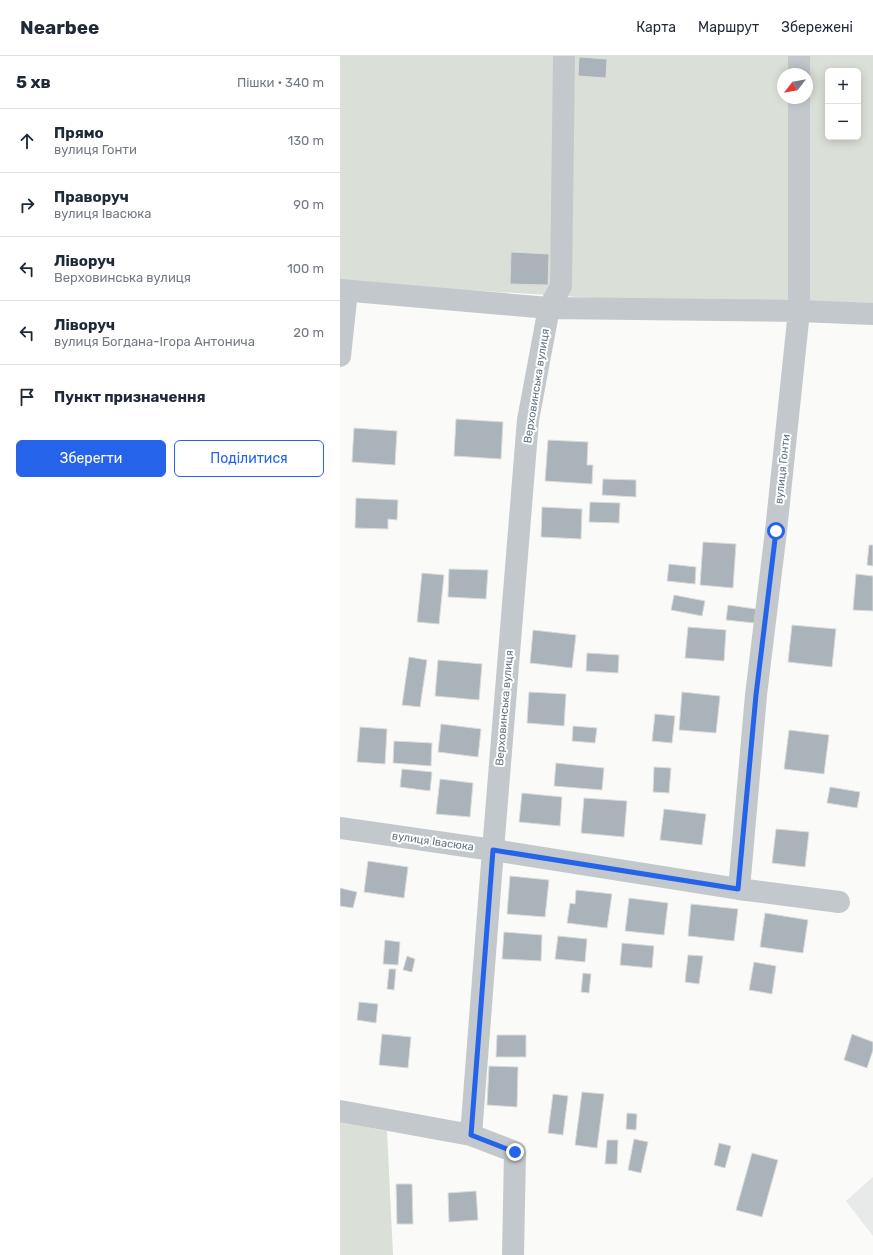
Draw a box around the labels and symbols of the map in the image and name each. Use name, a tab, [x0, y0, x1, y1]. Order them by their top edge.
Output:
north arrow	[777, 68, 813, 104]
street label: Верховинська вулиця	[521, 328, 552, 444]
street label: вулиця Гонти	[772, 433, 793, 505]
route start	[767, 522, 785, 540]
street label: Верховинська вулиця	[493, 650, 516, 766]
street label: вулиця Івасюка	[391, 829, 475, 854]
route end	[506, 1143, 524, 1161]

